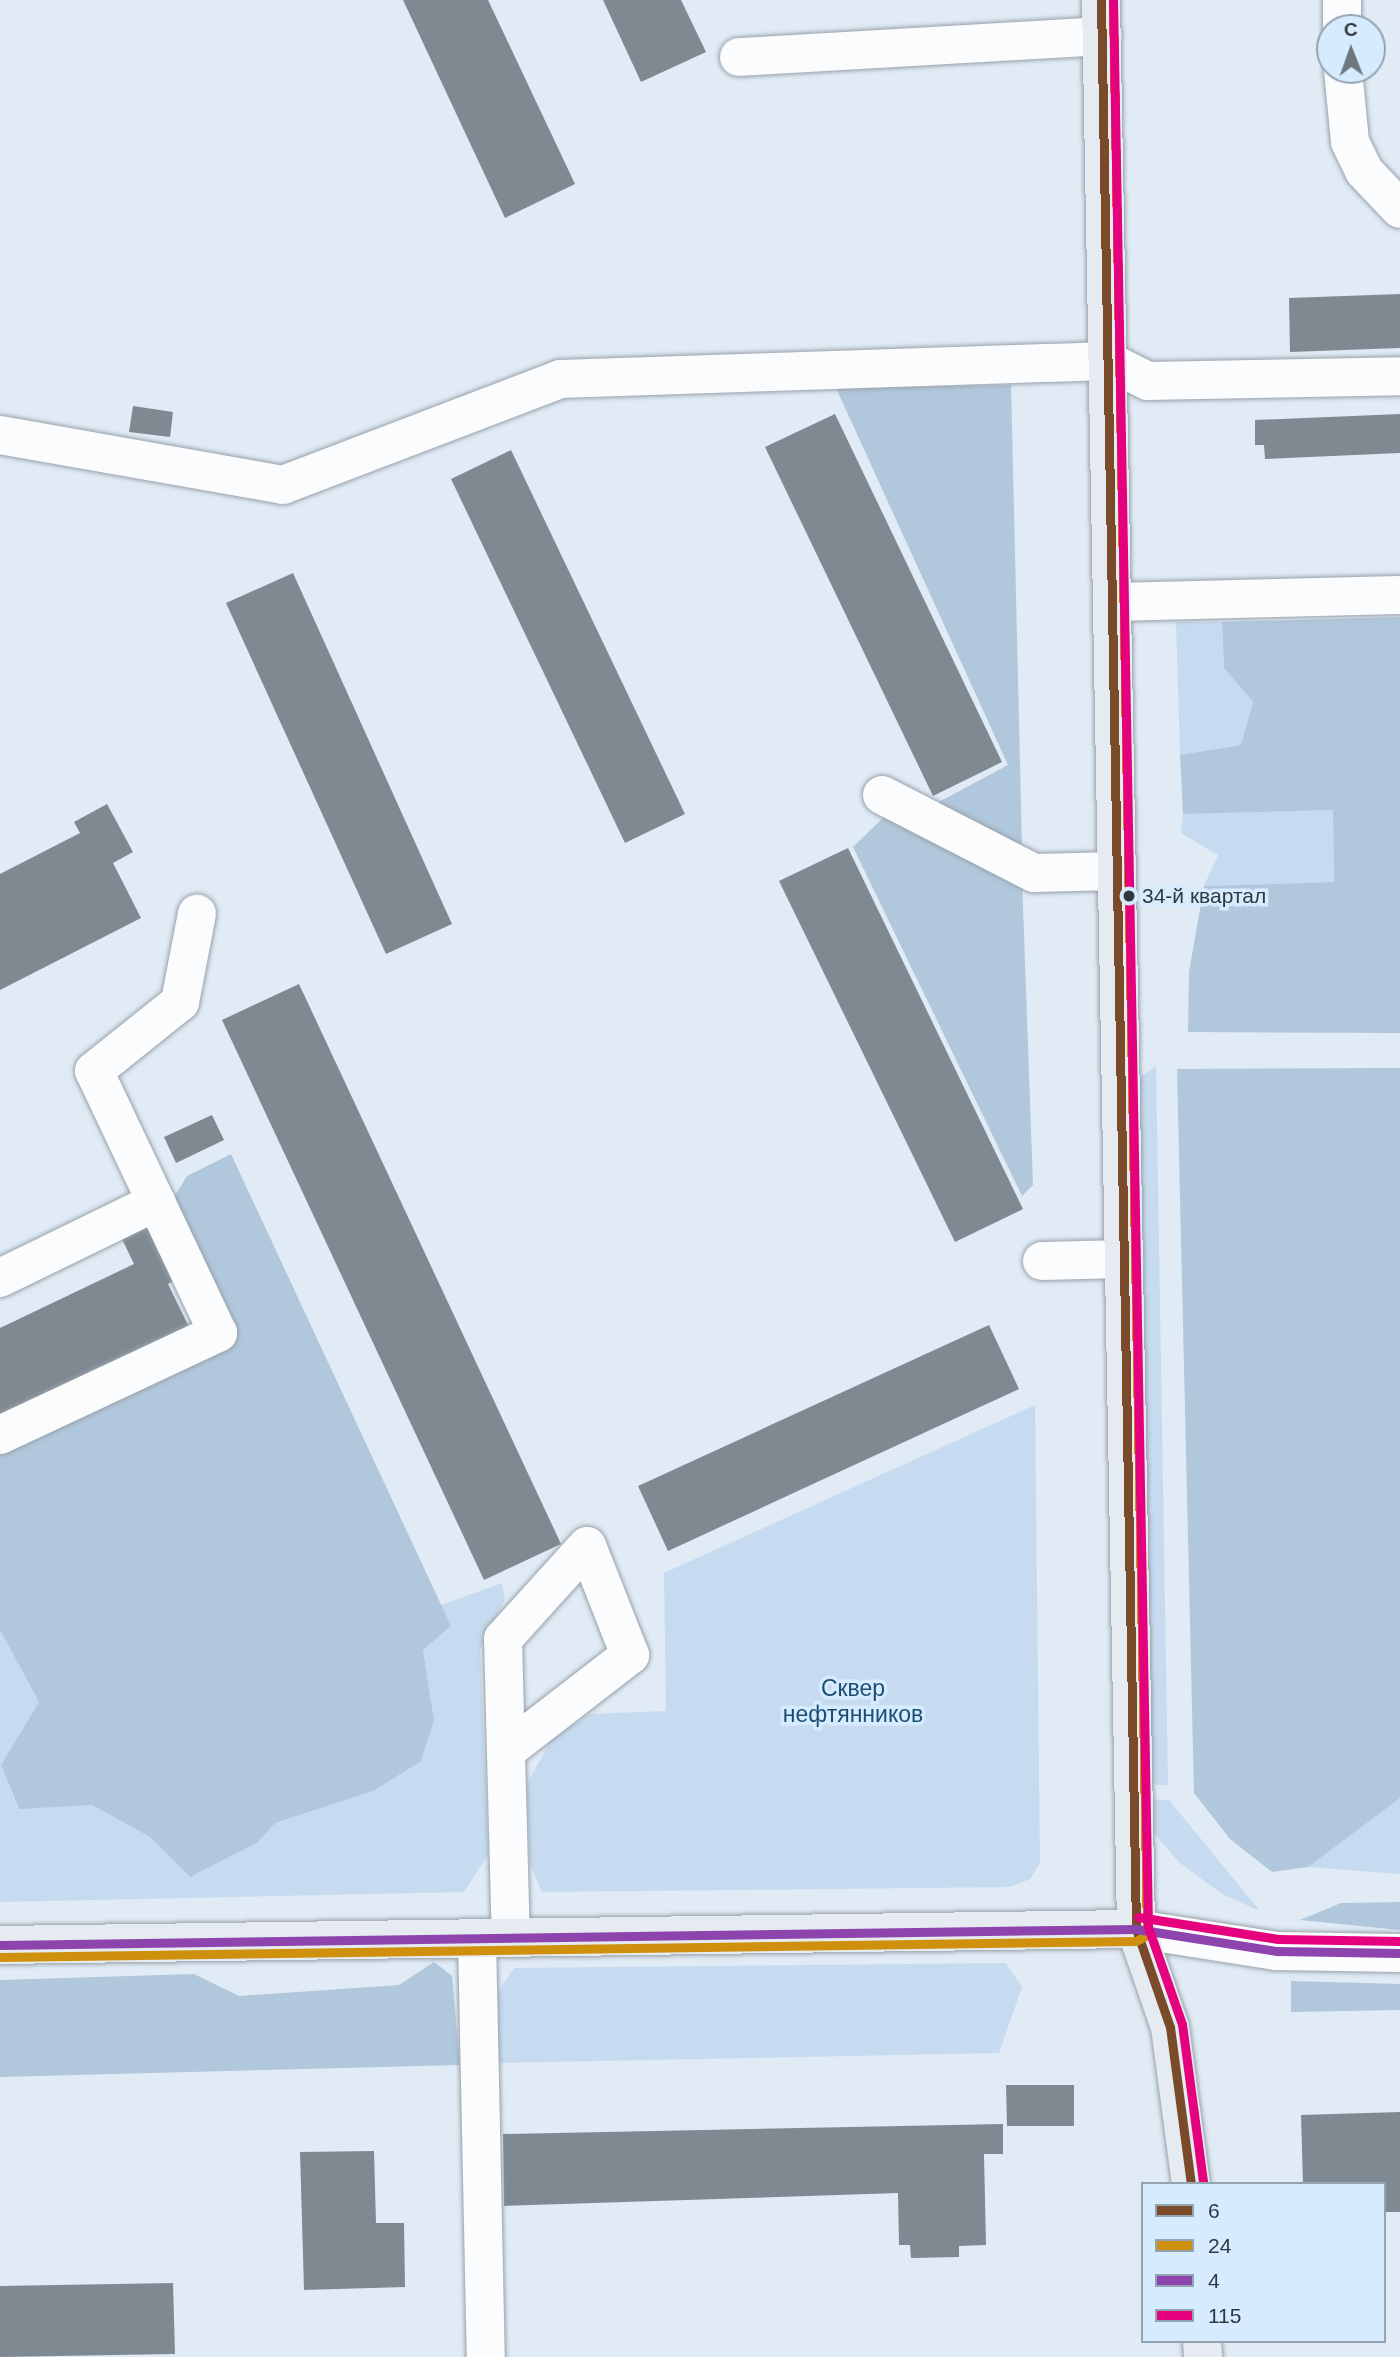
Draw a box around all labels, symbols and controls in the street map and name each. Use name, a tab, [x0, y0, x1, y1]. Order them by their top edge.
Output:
north arrow	[1316, 14, 1386, 84]
text: С	[1344, 19, 1358, 40]
place label: 34-й квартал	[1142, 883, 1266, 909]
marker: 34-й квартал	[1122, 889, 1136, 903]
park label: Сквер нефтянников	[783, 1674, 923, 1728]
legend	[1141, 2182, 1386, 2343]
text: 6	[1208, 2199, 1220, 2222]
text: 24	[1208, 2234, 1231, 2257]
text: 4	[1208, 2269, 1220, 2292]
text: 115	[1208, 2304, 1241, 2327]

